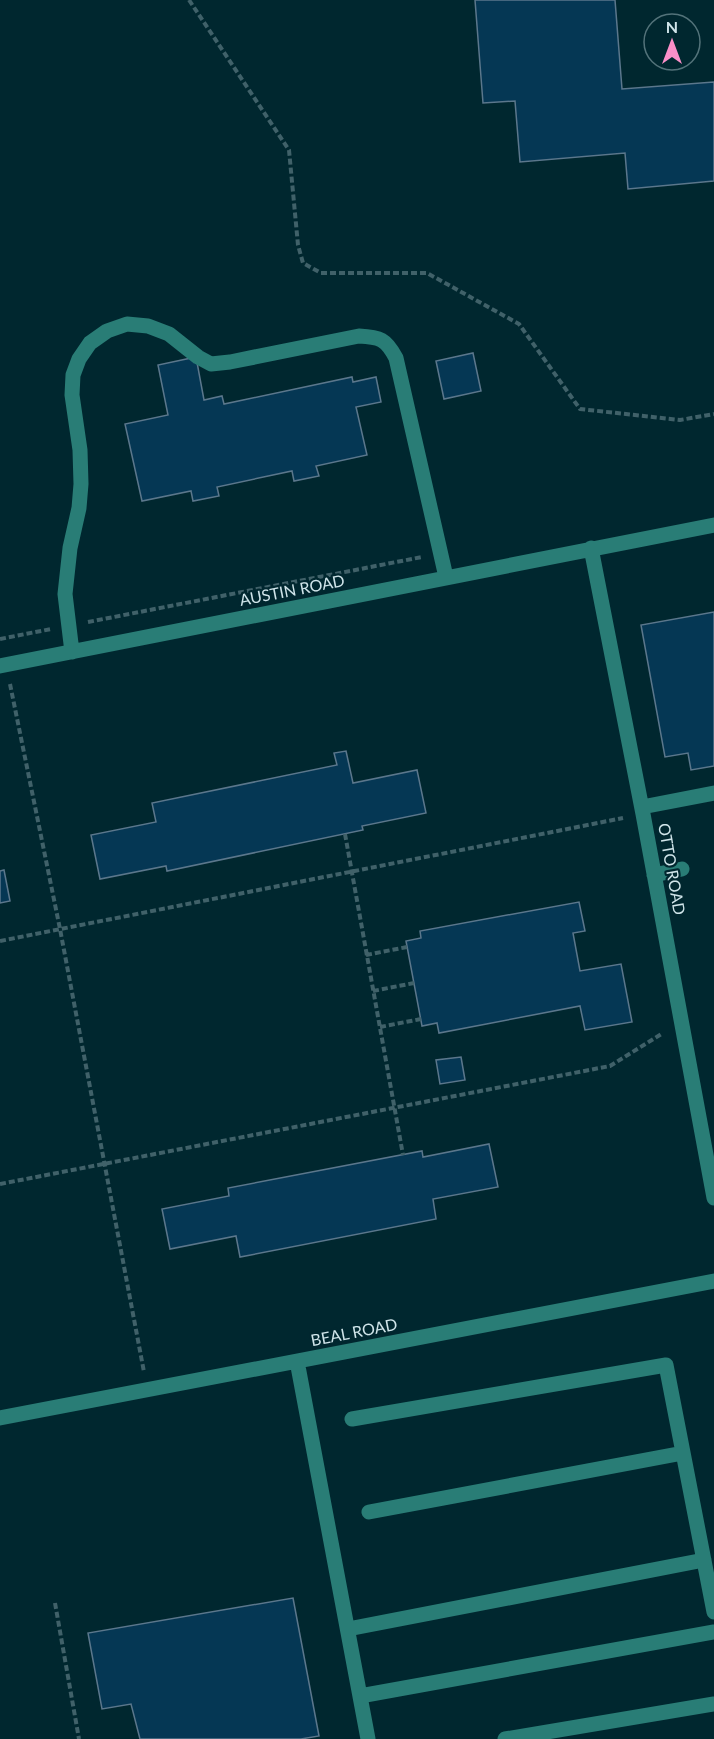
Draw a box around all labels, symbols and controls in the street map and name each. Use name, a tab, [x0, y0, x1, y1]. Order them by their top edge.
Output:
north arrow	[642, 12, 702, 72]
text: N	[666, 17, 678, 36]
street label: AUSTIN ROAD	[238, 570, 346, 609]
street label: OTTO ROAD	[655, 821, 690, 916]
street label: BEAL ROAD	[309, 1314, 399, 1349]

